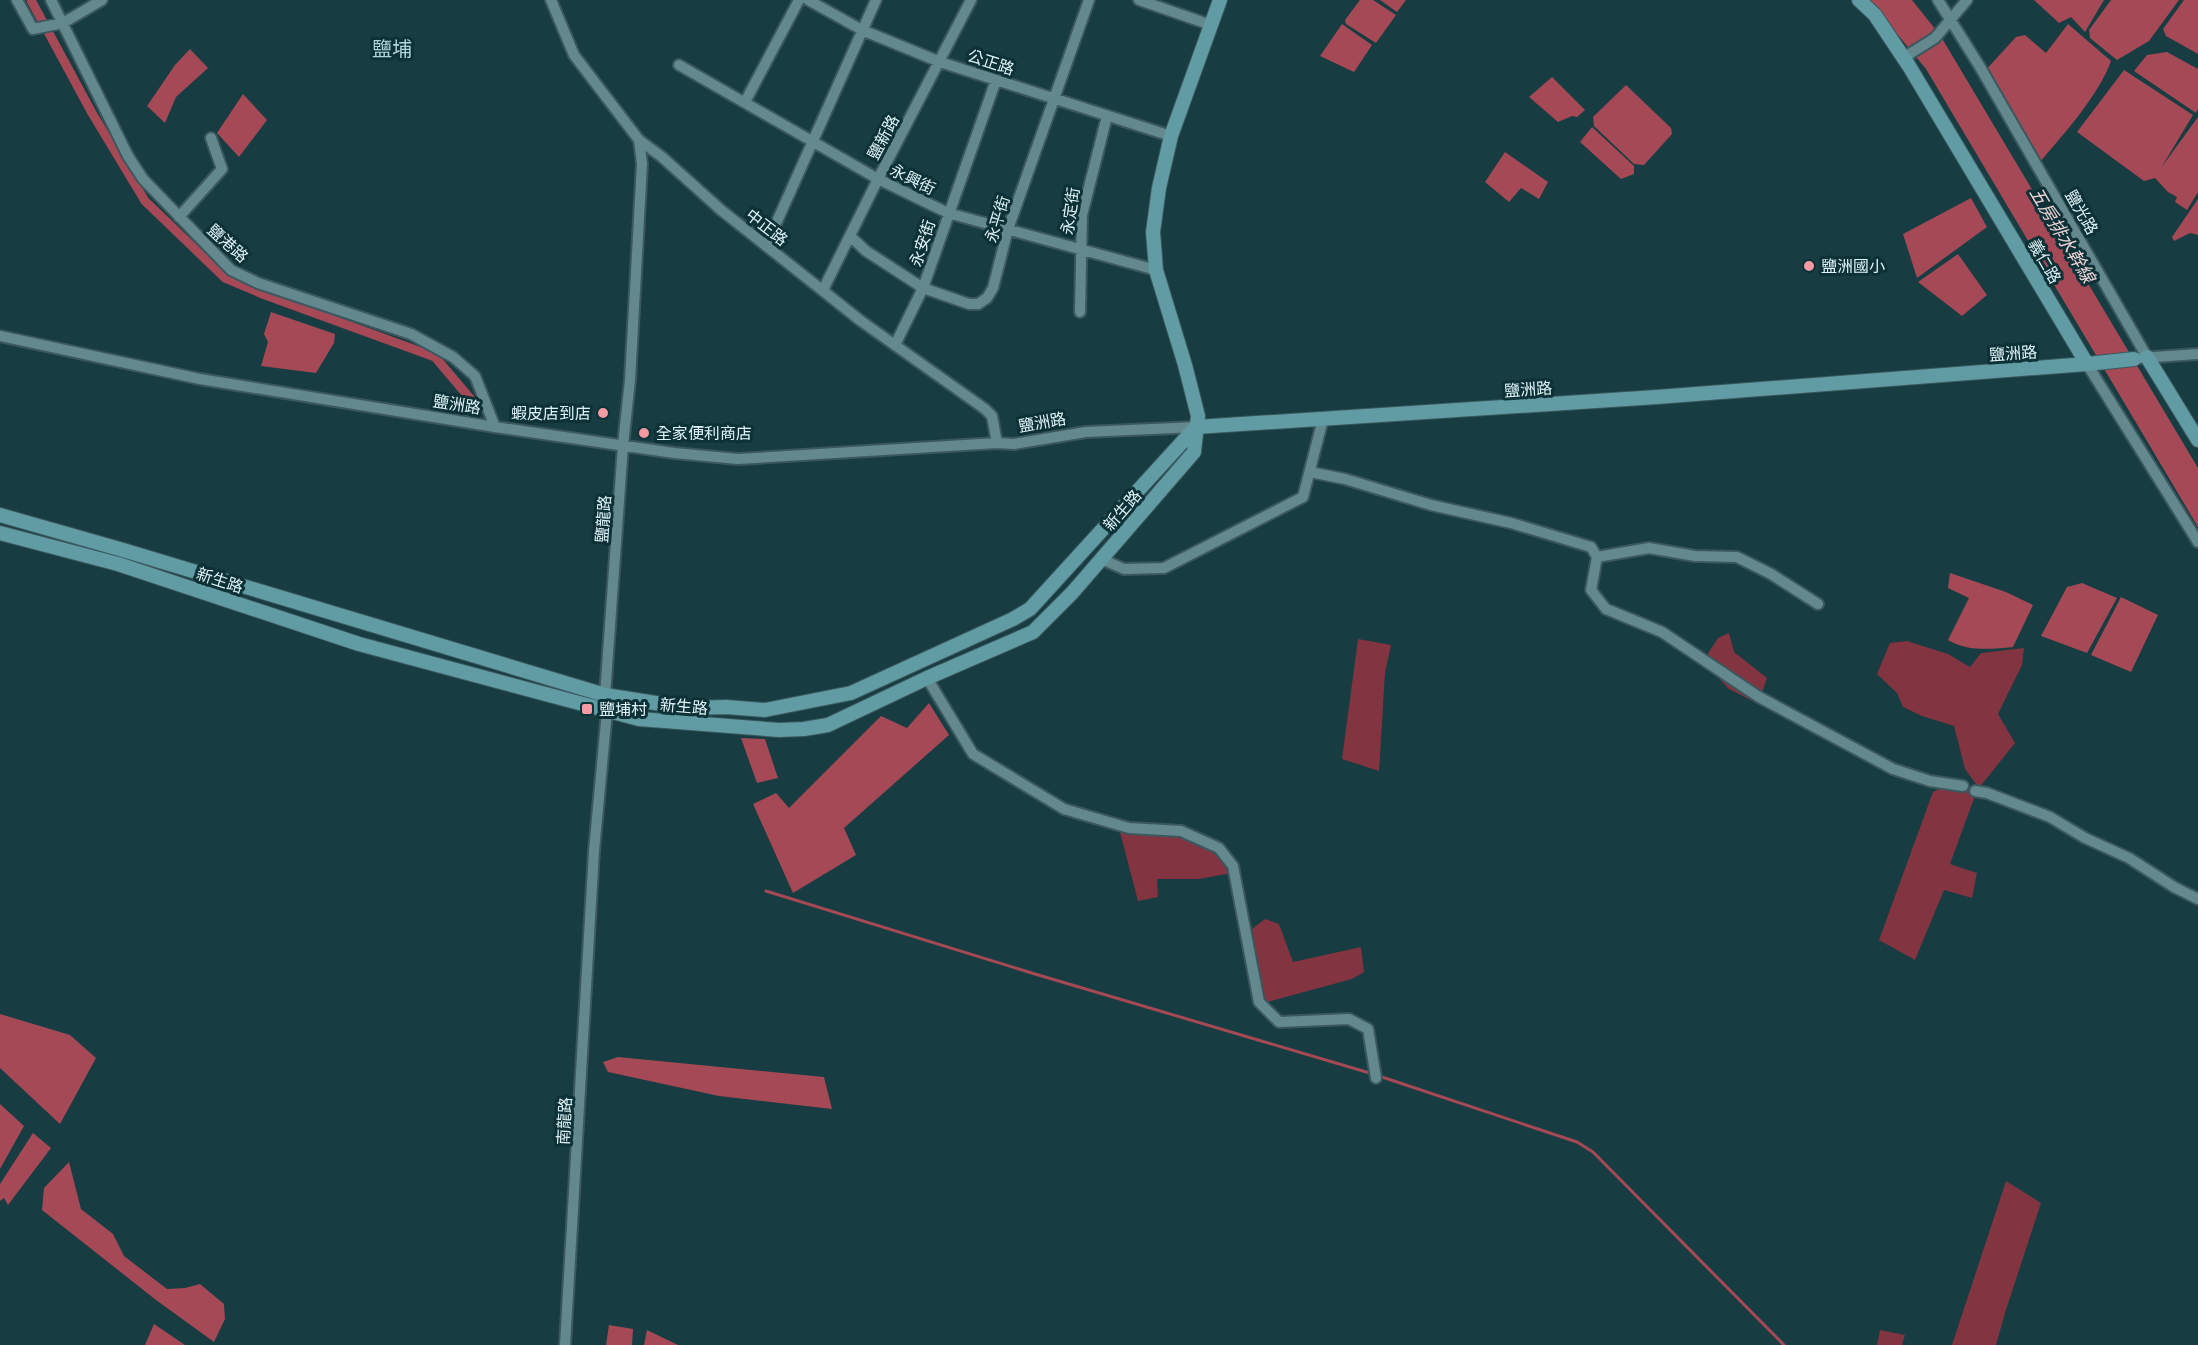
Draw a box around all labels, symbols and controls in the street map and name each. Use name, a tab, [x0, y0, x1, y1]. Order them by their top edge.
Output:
district label: 鹽埔	[372, 37, 412, 61]
street label: 公正路	[965, 46, 1017, 79]
street label: 鹽新路	[864, 112, 903, 163]
street label: 永興街	[887, 160, 939, 199]
water label: 五房排水幹線	[2025, 183, 2100, 289]
street label: 永定街	[1058, 186, 1083, 236]
street label: 鹽光路	[2061, 187, 2102, 238]
street label: 永平街	[981, 193, 1014, 245]
street label: 中正路	[742, 205, 791, 250]
street label: 永安街	[906, 217, 939, 269]
street label: 鹽港路	[203, 220, 252, 266]
street label: 義仁路	[2024, 236, 2065, 287]
place label: 鹽洲國小	[1821, 257, 1885, 276]
marker: 鹽洲國小	[1802, 259, 1816, 273]
street label: 鹽洲路	[1988, 342, 2038, 365]
street label: 鹽洲路	[1503, 378, 1553, 401]
street label: 鹽洲路	[432, 391, 482, 418]
place label: 蝦皮店到店	[511, 404, 591, 423]
marker: 蝦皮店到店	[596, 406, 610, 420]
street label: 鹽洲路	[1017, 409, 1067, 436]
place label: 全家便利商店	[656, 424, 752, 443]
marker: 全家便利商店	[637, 426, 651, 440]
street label: 新生路	[1099, 486, 1145, 535]
street label: 鹽龍路	[592, 494, 615, 544]
street label: 新生路	[194, 564, 246, 597]
street label: 新生路	[659, 695, 709, 718]
place label: 鹽埔村	[599, 700, 647, 719]
marker: 鹽埔村	[580, 702, 594, 716]
street label: 南龍路	[554, 1097, 575, 1145]

